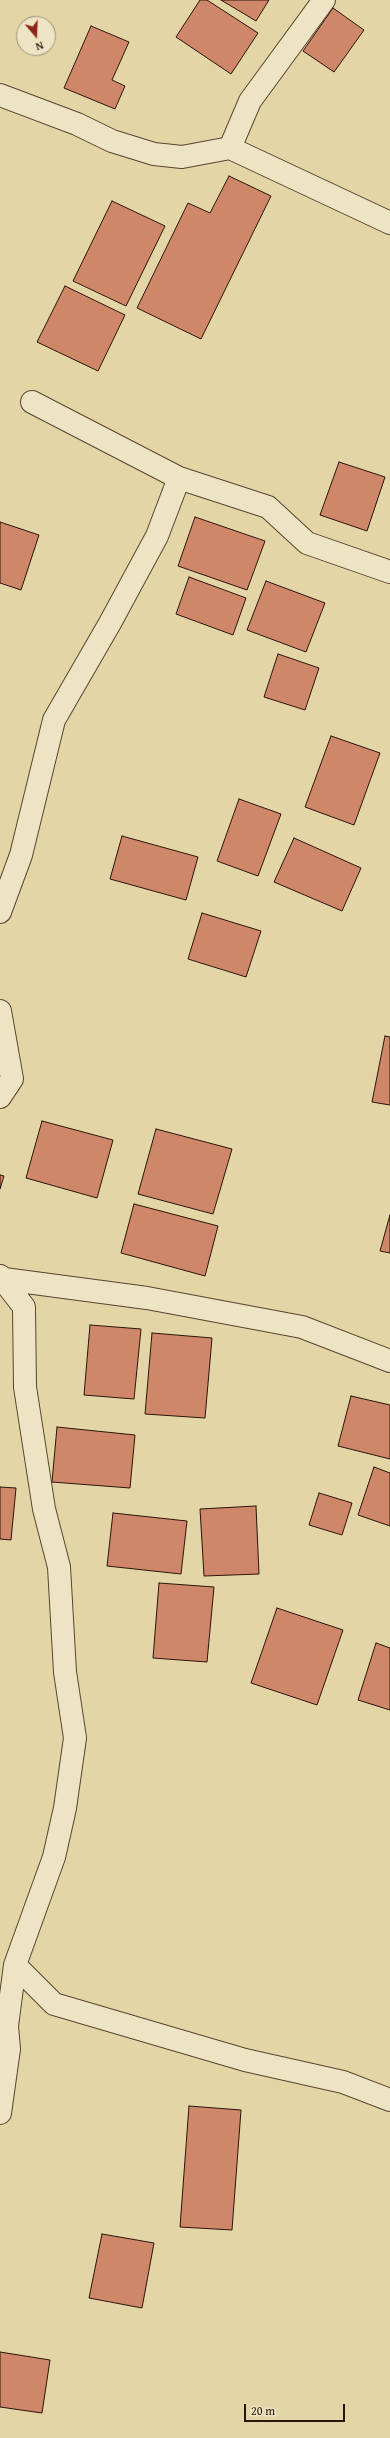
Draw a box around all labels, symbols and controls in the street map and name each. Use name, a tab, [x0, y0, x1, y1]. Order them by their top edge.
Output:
north arrow	[16, 16, 56, 56]
text: N	[34, 38, 46, 55]
scale bar	[246, 2396, 347, 2422]
text: 20 m	[251, 2402, 275, 2419]

